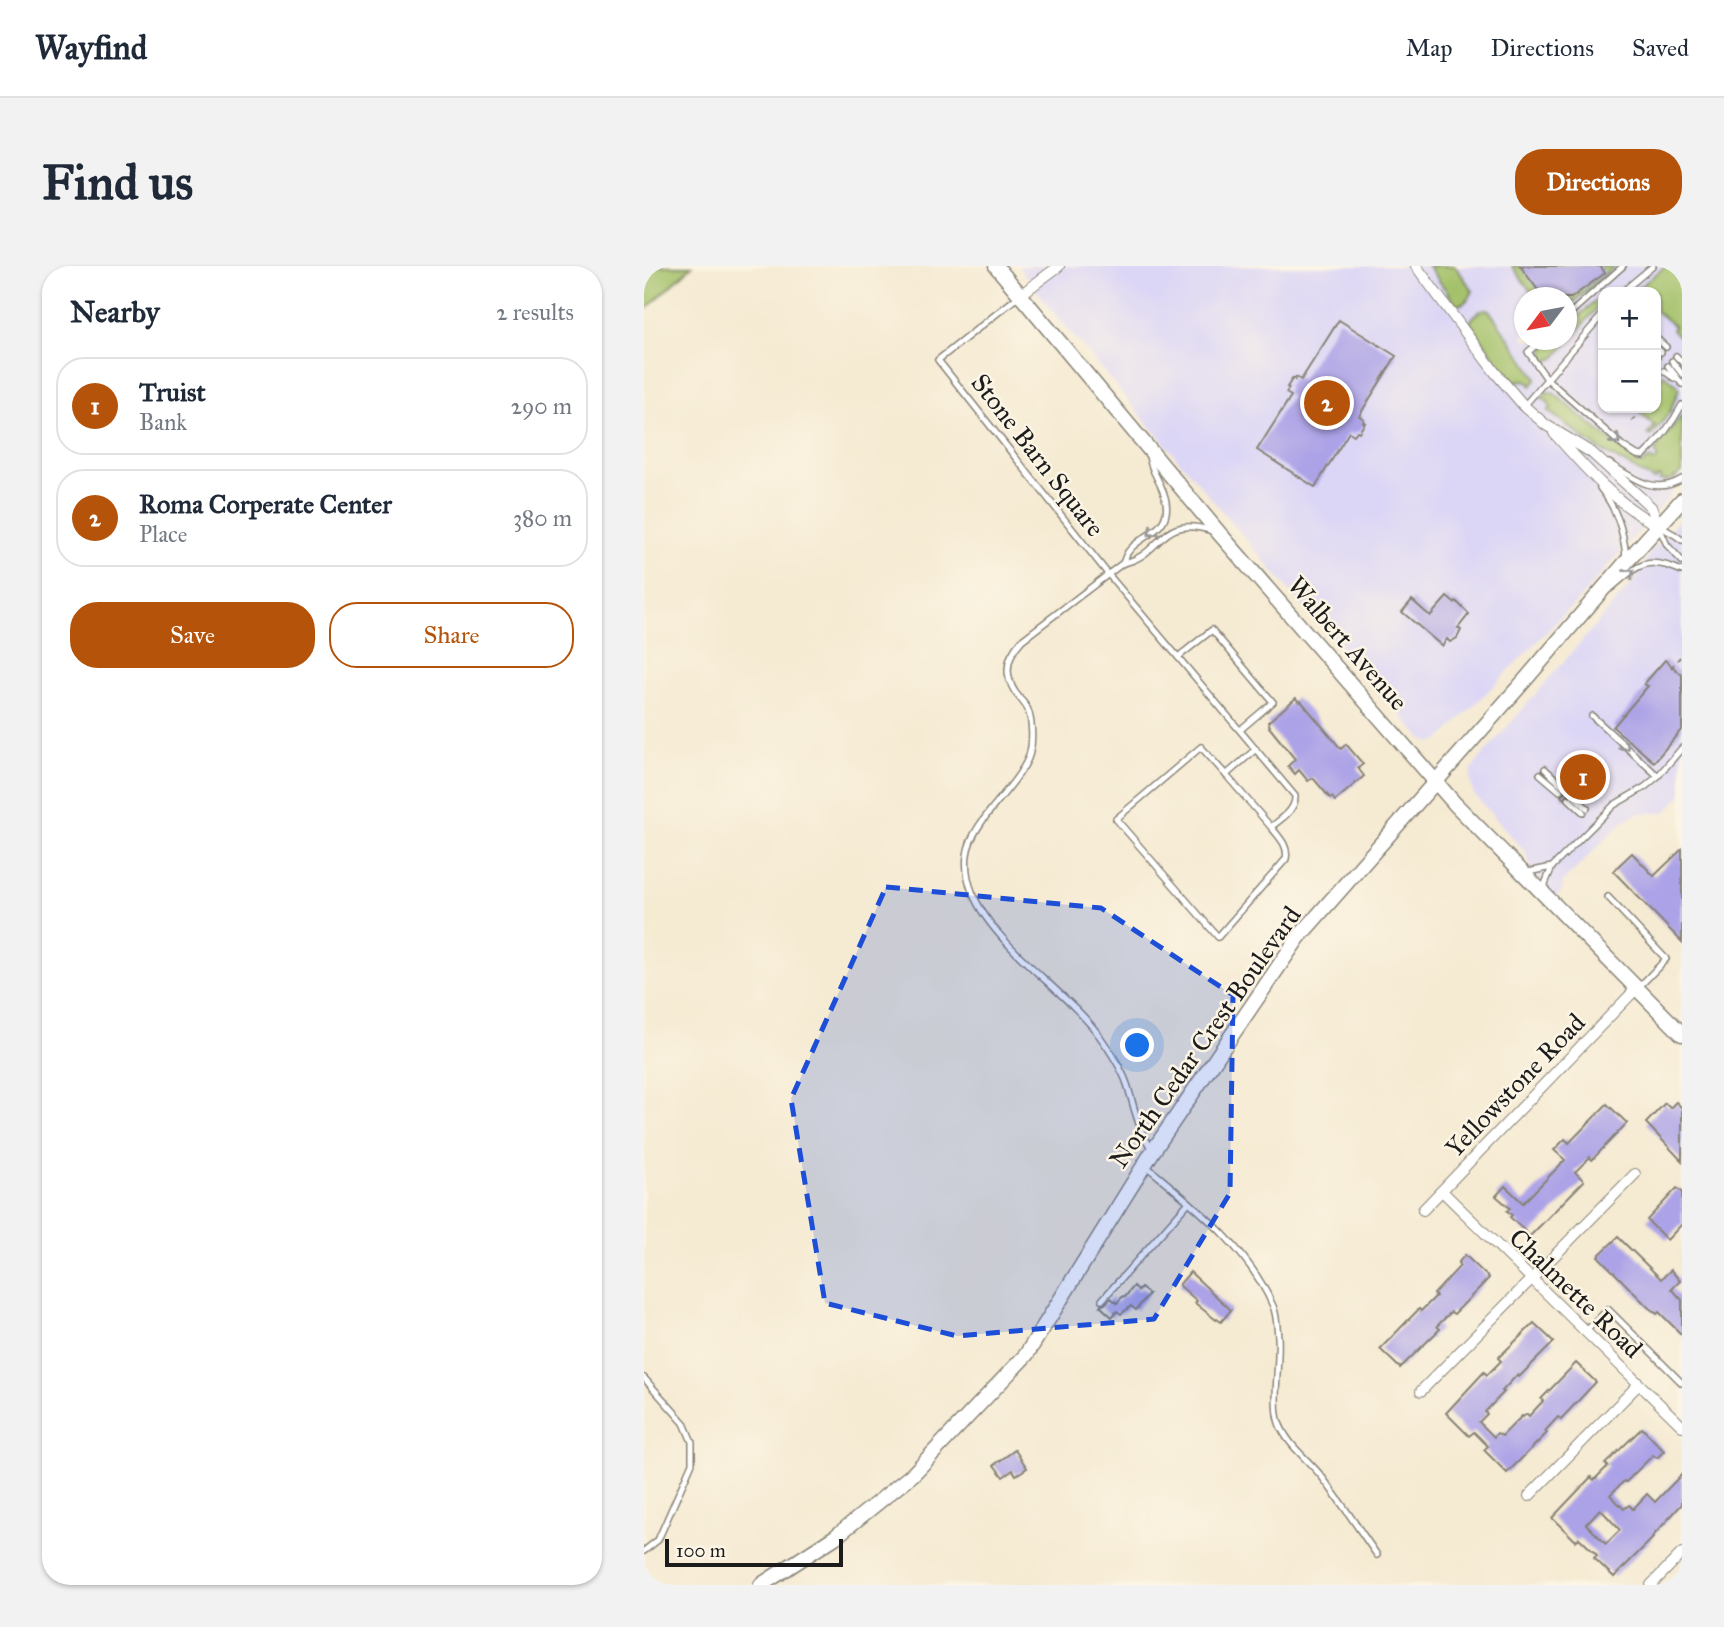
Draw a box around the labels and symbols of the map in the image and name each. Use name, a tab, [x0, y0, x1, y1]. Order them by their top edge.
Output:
north arrow	[1514, 287, 1577, 350]
street label: Stone Barn Square	[964, 367, 1112, 543]
pin: 2	[1304, 377, 1350, 429]
one-way arrow	[1608, 432, 1621, 444]
one-way arrow	[1147, 524, 1160, 536]
street label: Walbert Avenue	[1281, 569, 1415, 717]
one-way arrow	[1622, 569, 1635, 581]
one-way arrow	[1617, 738, 1630, 750]
pin: 1	[1560, 751, 1606, 803]
street label: North Cedar Crest Boulevard	[1102, 900, 1308, 1174]
street label: Yellowstone Road	[1438, 1006, 1592, 1164]
your location	[1120, 1028, 1154, 1062]
street label: Chalmette Road	[1503, 1221, 1649, 1365]
scale bar	[665, 1536, 844, 1568]

